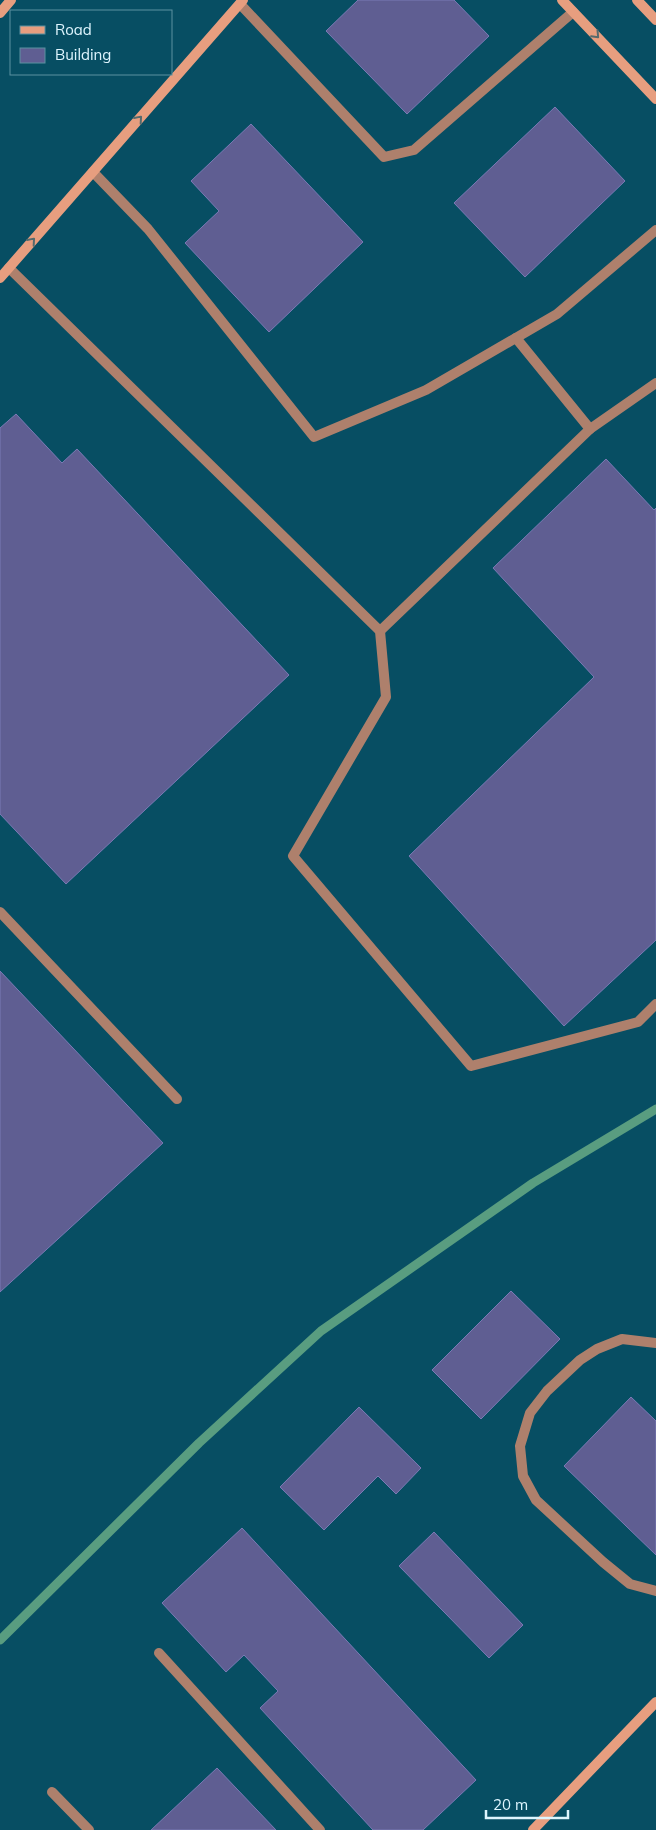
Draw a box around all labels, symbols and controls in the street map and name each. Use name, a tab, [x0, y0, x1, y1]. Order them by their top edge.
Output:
legend	[10, 10, 172, 75]
text: Road	[55, 20, 92, 39]
one-way arrow	[590, 30, 599, 39]
text: Building	[55, 45, 111, 64]
one-way arrow	[133, 116, 142, 125]
one-way arrow	[26, 238, 35, 247]
scale bar	[486, 1788, 568, 1820]
text: 20 m	[493, 1795, 528, 1814]

